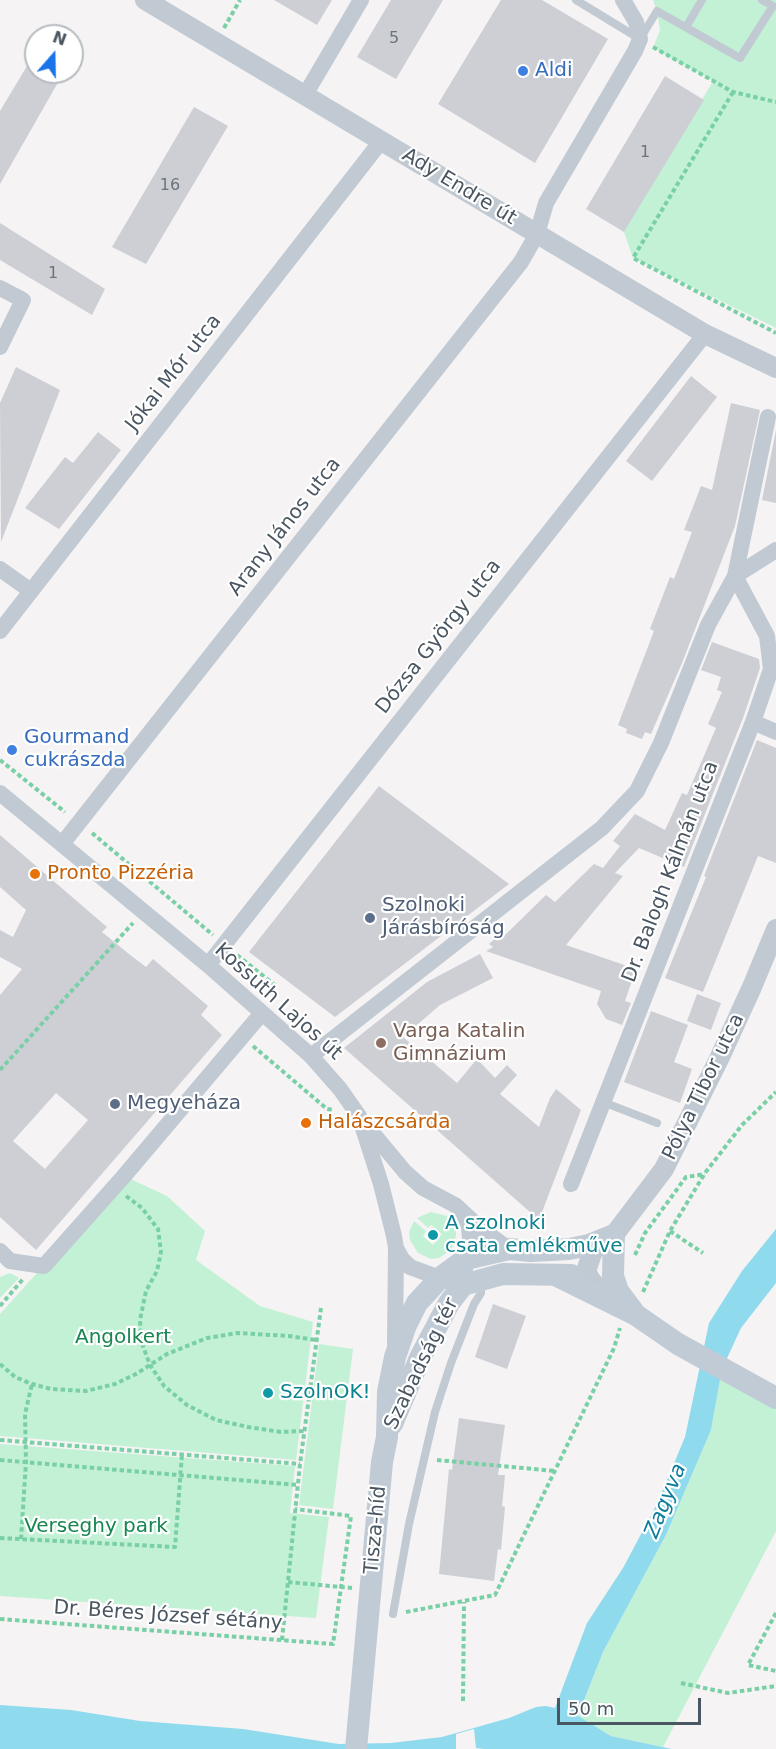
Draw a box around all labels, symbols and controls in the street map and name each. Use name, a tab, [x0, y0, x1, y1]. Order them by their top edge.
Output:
north arrow	[24, 24, 84, 84]
text: N	[50, 27, 69, 50]
house number: 5	[389, 29, 399, 49]
place label: Aldi	[535, 59, 572, 83]
marker: Aldi	[516, 64, 530, 78]
street label: Ady Endre út	[397, 143, 521, 231]
house number: 1	[640, 143, 650, 163]
house number: 16	[160, 176, 180, 196]
house number: 1	[48, 264, 58, 284]
street label: Jókai Mór utca	[121, 310, 227, 436]
street label: Arany János utca	[224, 453, 346, 601]
street label: Dózsa György utca	[371, 555, 507, 719]
place label: Gourmand cukrászda	[24, 726, 129, 773]
marker: Gourmand cukrászda	[5, 743, 19, 757]
street label: Dr. Balogh Kálmán utca	[618, 758, 724, 986]
place label: Pronto Pizzéria	[47, 862, 194, 886]
marker: Pronto Pizzéria	[28, 867, 42, 881]
place label: Szolnoki Járásbíróság	[382, 894, 505, 941]
marker: Szolnoki Járásbíróság	[363, 911, 377, 925]
street label: Kossuth Lajos út	[209, 938, 347, 1066]
street label: Pólya Tibor utca	[658, 1010, 750, 1164]
place label: Varga Katalin Gimnázium	[393, 1020, 525, 1067]
marker: Varga Katalin Gimnázium	[374, 1036, 388, 1050]
place label: Megyeháza	[127, 1092, 241, 1116]
marker: Megyeháza	[108, 1097, 122, 1111]
place label: Halászcsárda	[318, 1111, 451, 1135]
marker: Halászcsárda	[299, 1116, 313, 1130]
place label: A szolnoki csata emlékműve	[445, 1212, 623, 1259]
marker: A szolnoki csata emlékműve	[426, 1228, 440, 1242]
street label: Szabadság tér	[380, 1294, 464, 1434]
park label: Angolkert	[75, 1326, 171, 1350]
place label: SzolnOK!	[280, 1381, 371, 1405]
marker: SzolnOK!	[261, 1386, 275, 1400]
water label: Zagyva	[640, 1460, 692, 1542]
street label: Tisza-híd	[360, 1485, 392, 1575]
park label: Verseghy park	[24, 1515, 168, 1539]
street label: Dr. Béres József sétány	[53, 1596, 283, 1636]
scale bar	[560, 1686, 704, 1724]
text: 50 m	[568, 1698, 614, 1719]

